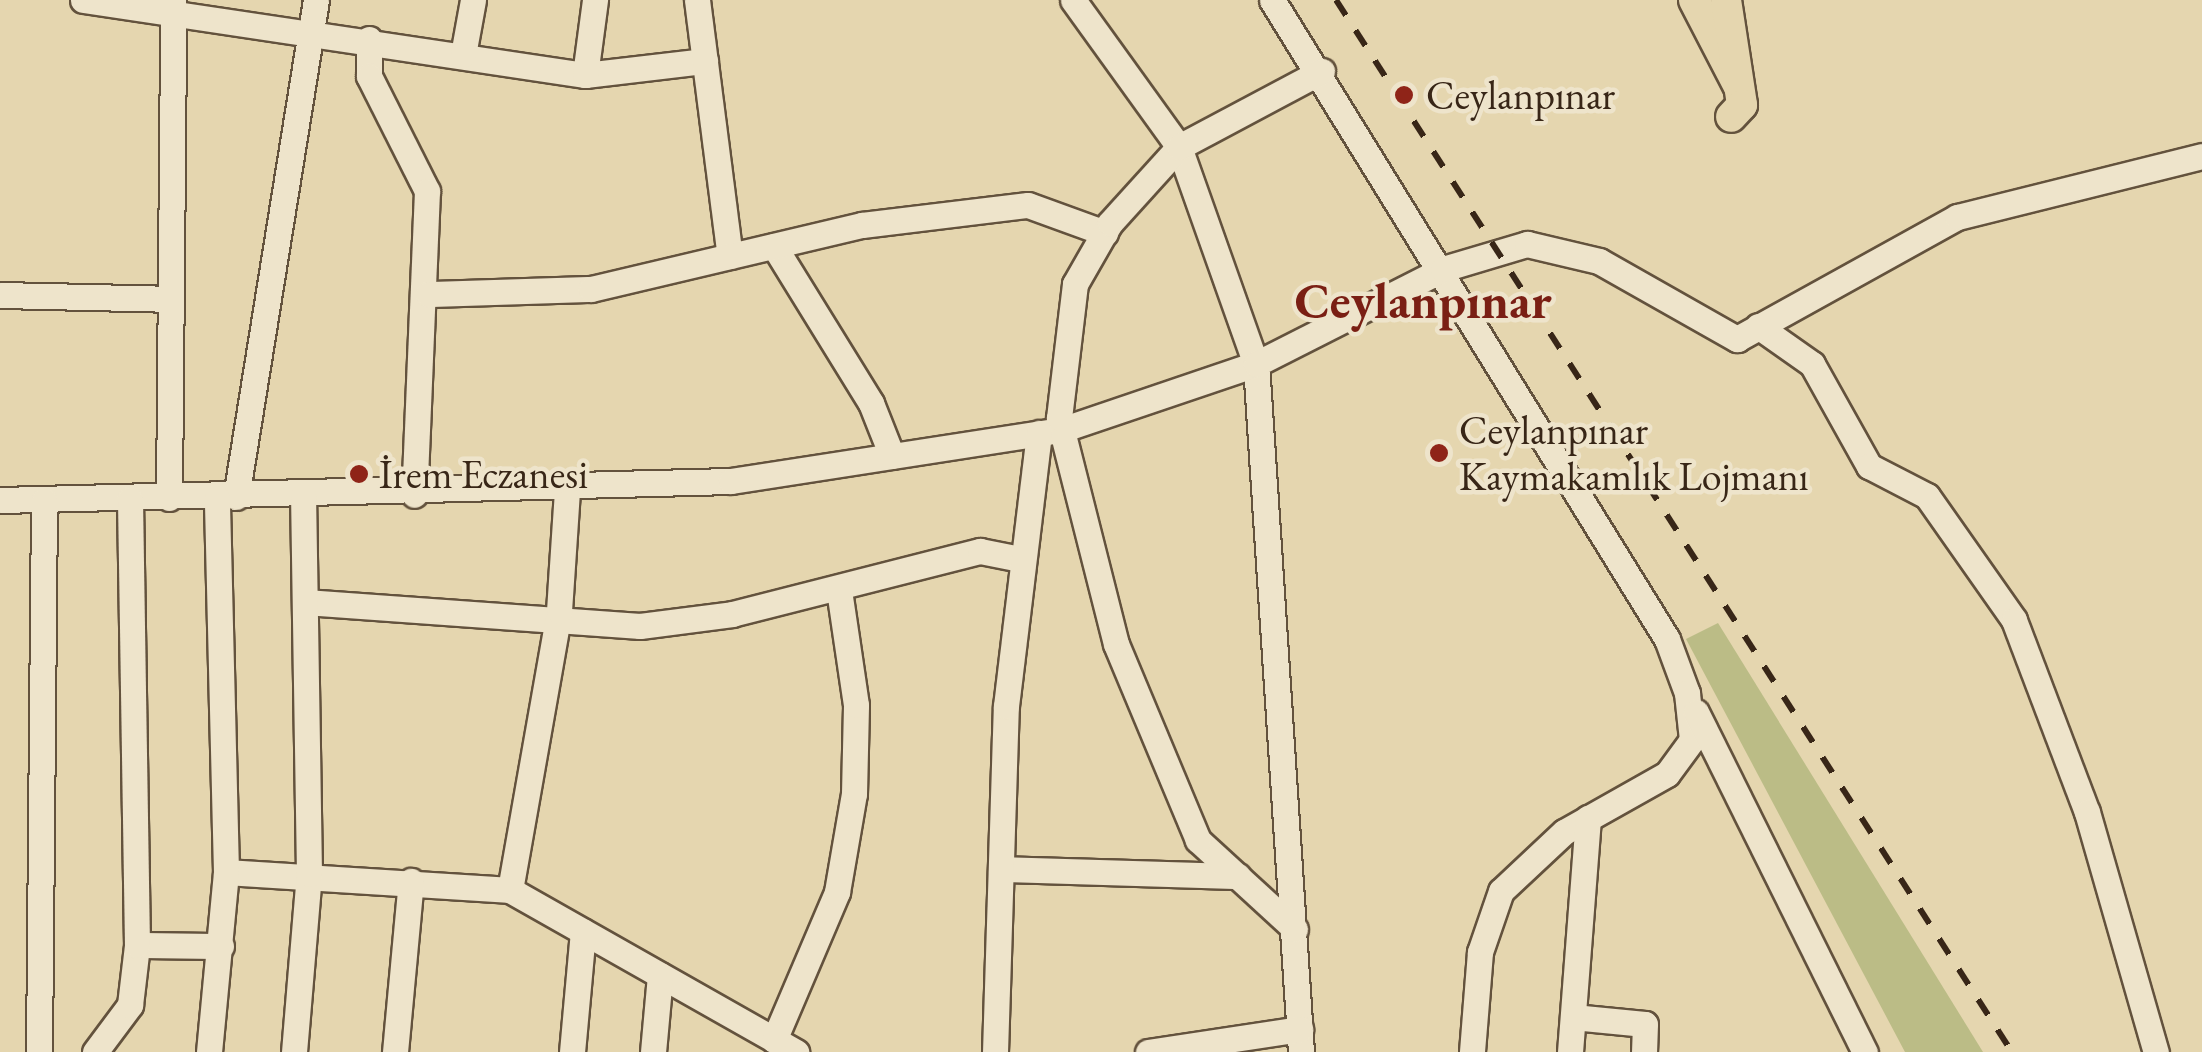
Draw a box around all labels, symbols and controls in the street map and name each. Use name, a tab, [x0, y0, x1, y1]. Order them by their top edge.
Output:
place label: Ceylanpınar	[1426, 71, 1615, 119]
marker: Ceylanpınar	[1391, 82, 1417, 108]
district label: Ceylanpınar	[1294, 271, 1552, 331]
place label: Ceylanpınar Kaymakamlık Lojmanı	[1459, 406, 1809, 500]
marker: Ceylanpınar Kaymakamlık Lojmanı	[1428, 442, 1450, 464]
place label: İrem Eczanesi	[379, 450, 588, 498]
marker: İrem Eczanesi	[348, 463, 370, 485]

